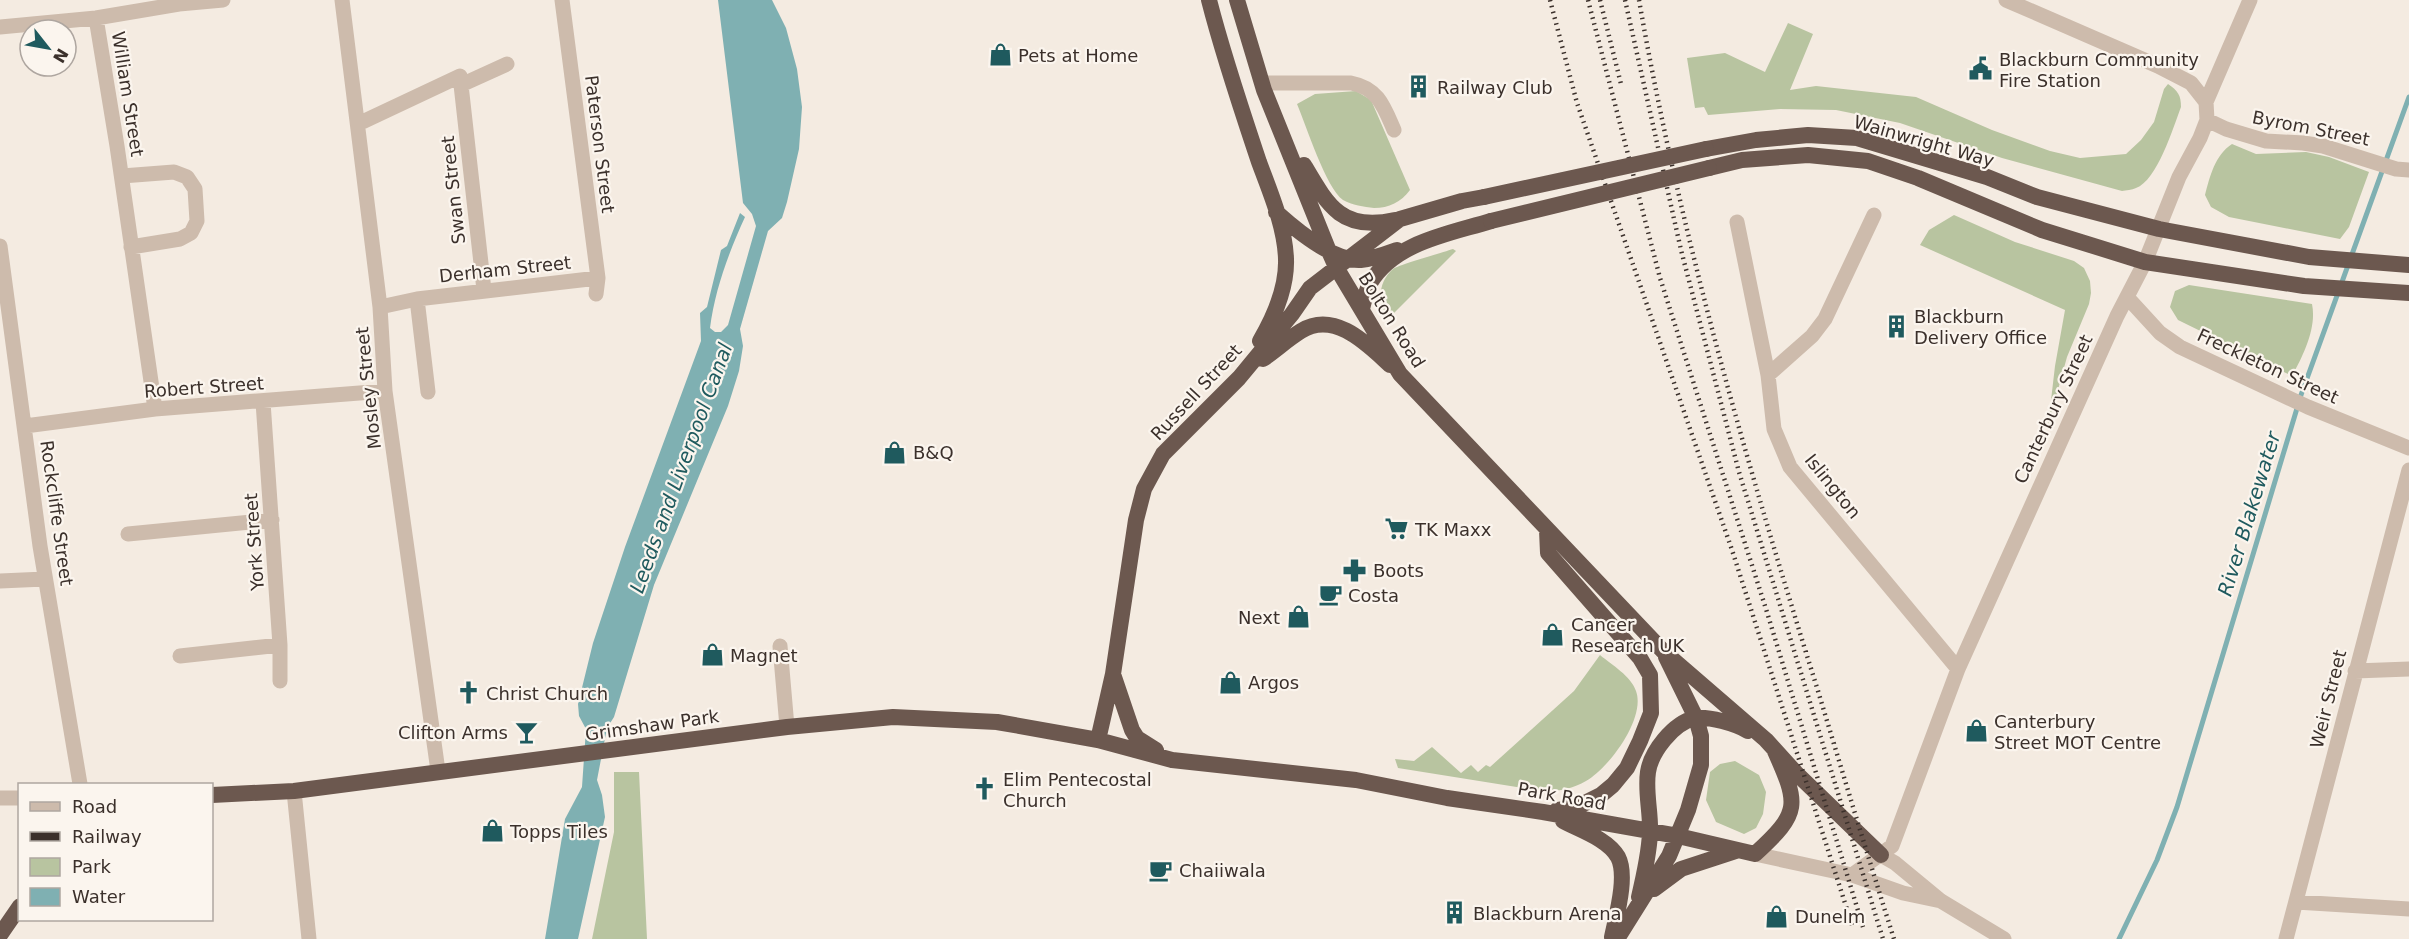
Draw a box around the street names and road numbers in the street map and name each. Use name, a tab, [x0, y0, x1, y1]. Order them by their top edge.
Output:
street label: William Street	[108, 30, 148, 158]
street label: Paterson Street	[581, 74, 619, 214]
street label: Byrom Street	[2251, 106, 2371, 150]
street label: Wainwright Way	[1851, 111, 1997, 171]
street label: Swan Street	[437, 135, 469, 245]
street label: Derham Street	[438, 252, 572, 286]
street label: Bolton Road	[1354, 268, 1430, 372]
street label: Freckleton Street	[2194, 324, 2342, 408]
street label: Mosley Street	[351, 326, 385, 450]
street label: Canterbury Street	[2009, 331, 2097, 487]
street label: Russell Street	[1146, 340, 1246, 444]
street label: Robert Street	[143, 372, 265, 402]
street label: Rockcliffe Street	[36, 439, 78, 587]
street label: Islington	[1801, 449, 1865, 523]
street label: York Street	[240, 492, 268, 593]
street label: Weir Street	[2306, 648, 2350, 750]
street label: Grimshaw Park	[584, 705, 721, 745]
street label: Park Road	[1516, 778, 1608, 814]

